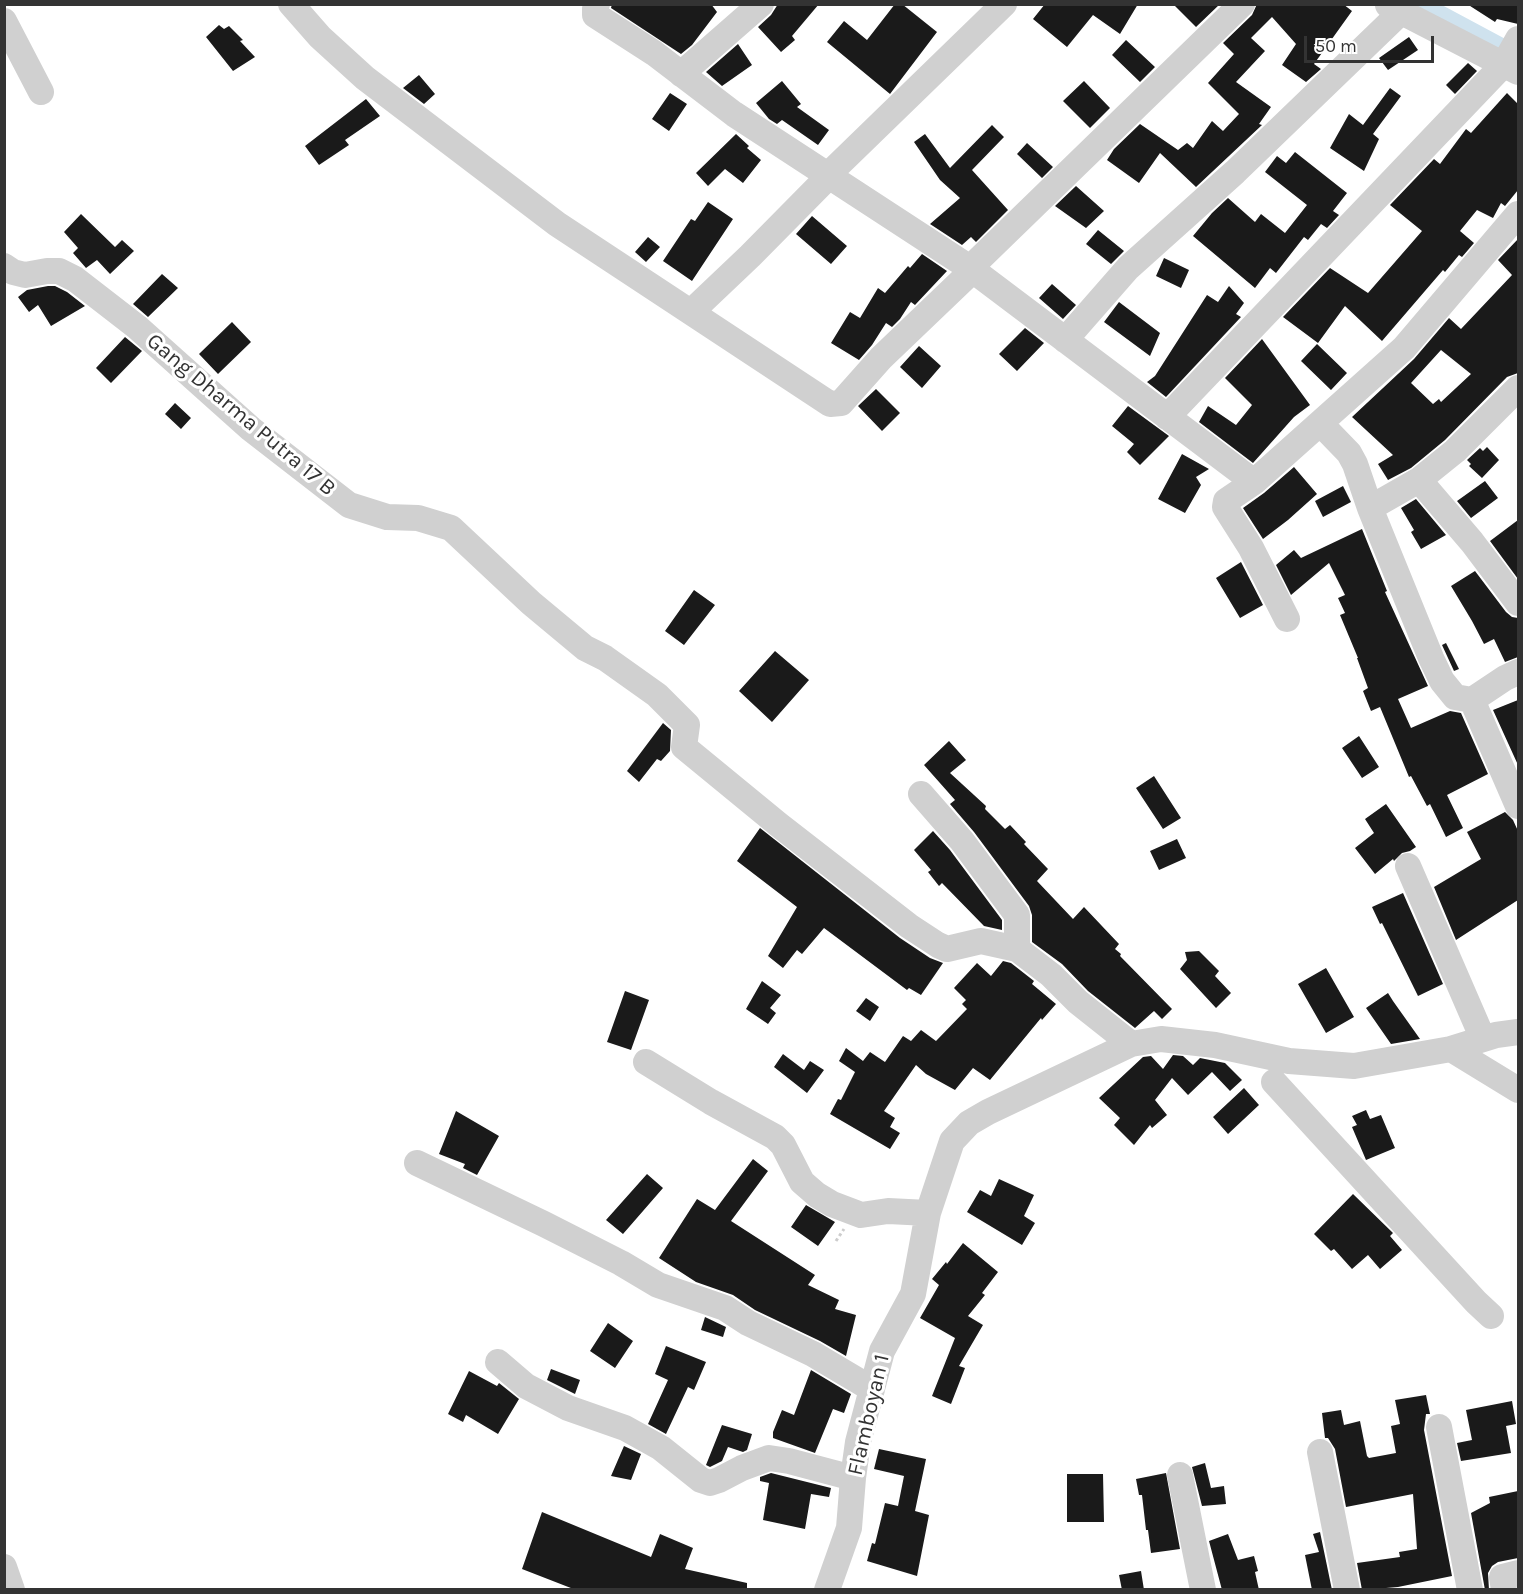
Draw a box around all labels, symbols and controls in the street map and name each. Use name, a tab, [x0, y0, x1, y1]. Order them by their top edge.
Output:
scale bar	[1307, 24, 1438, 62]
text: 50 m	[1315, 35, 1357, 57]
street label: Gang Dharma Putra 17 B	[141, 328, 341, 502]
street label: Flamboyan 1	[842, 1352, 896, 1478]

